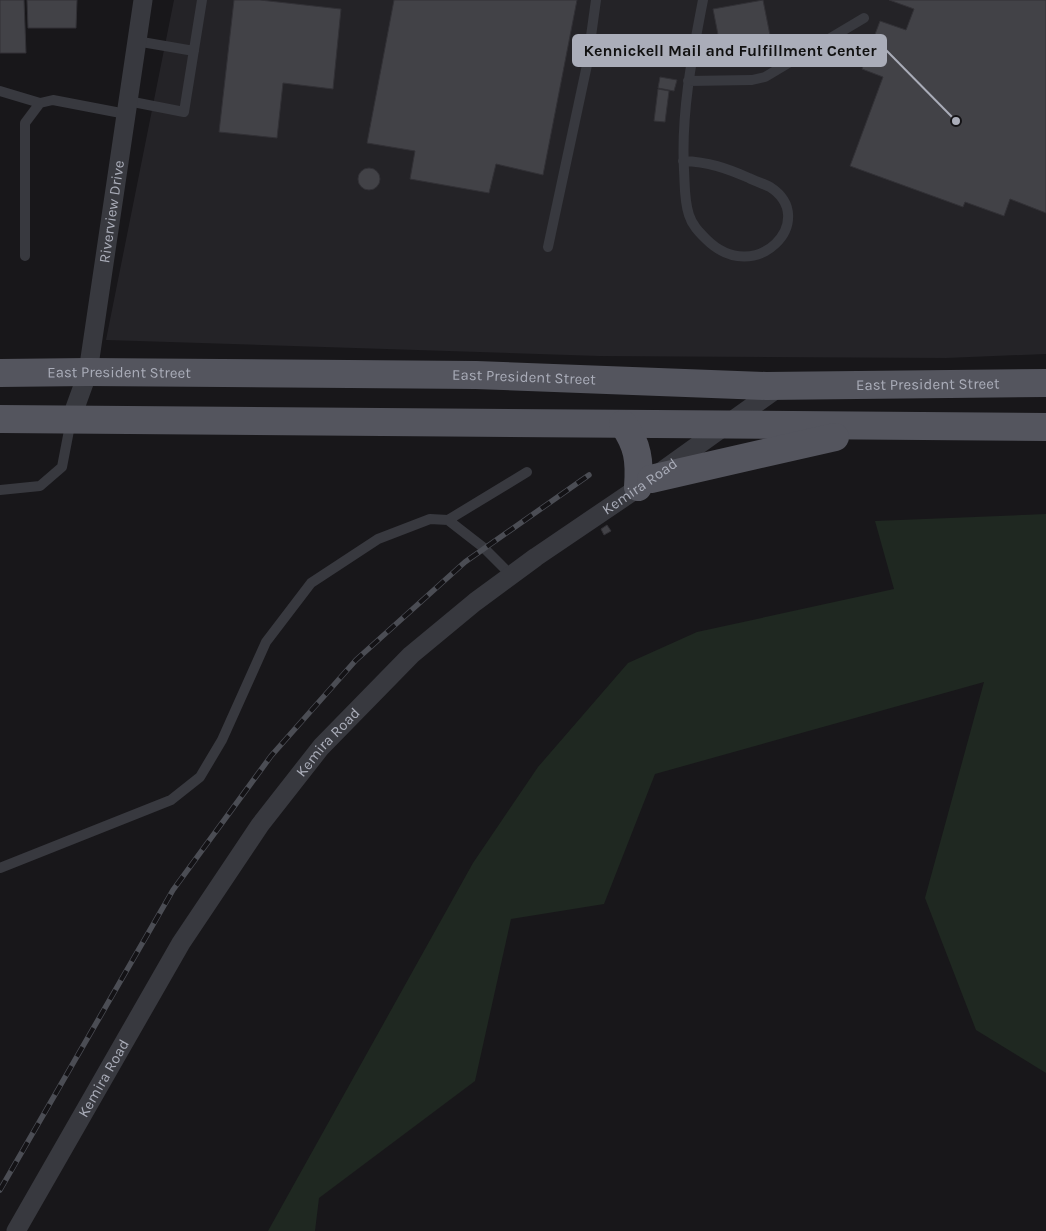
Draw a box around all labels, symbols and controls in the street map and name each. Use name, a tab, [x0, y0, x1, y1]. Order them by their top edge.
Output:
callout: Kennickell Mail and Fulfillment Center	[573, 35, 886, 66]
text: Kennickell Mail and Fulfillment Center	[584, 41, 877, 60]
street label: Riverview Drive	[95, 159, 128, 264]
street label: East President Street	[47, 363, 191, 382]
street label: East President Street	[452, 366, 596, 389]
street label: East President Street	[856, 374, 1000, 394]
street label: Kemira Road	[599, 454, 681, 518]
street label: Kemira Road	[292, 704, 364, 781]
street label: Kemira Road	[74, 1036, 133, 1121]

